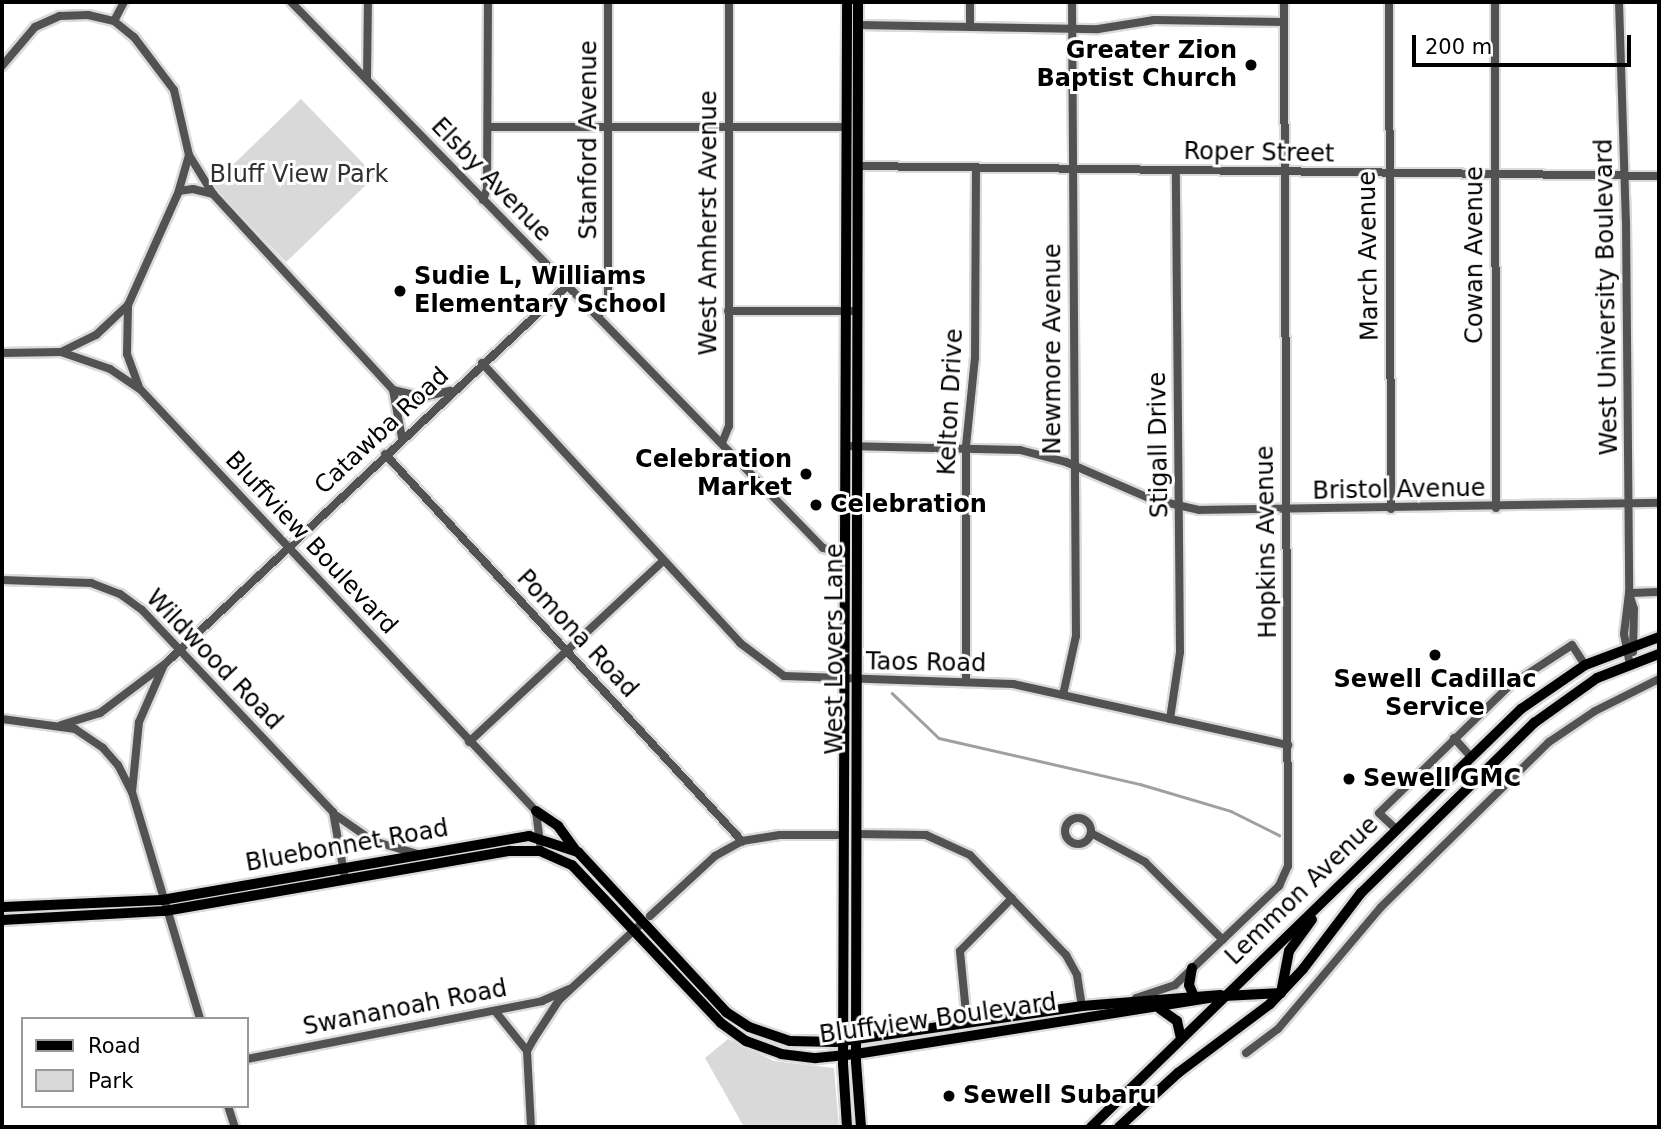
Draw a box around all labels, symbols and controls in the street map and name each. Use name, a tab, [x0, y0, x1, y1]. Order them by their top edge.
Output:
scale bar	[1416, 21, 1635, 65]
text: 200 m	[1425, 35, 1492, 59]
place label: Greater Zion Baptist Church	[1037, 37, 1237, 93]
street label: Stanford Avenue	[575, 40, 603, 240]
marker: Greater Zion Baptist Church	[1243, 57, 1259, 73]
street label: West Amherst Avenue	[695, 91, 723, 355]
street label: Elsby Avenue	[425, 112, 557, 248]
street label: Roper Street	[1183, 137, 1335, 169]
street label: West University Boulevard	[1590, 138, 1624, 456]
park label: Bluff View Park	[210, 161, 388, 189]
street label: Cowan Avenue	[1461, 166, 1489, 344]
street label: March Avenue	[1353, 171, 1385, 341]
street label: Newmore Avenue	[1039, 243, 1067, 455]
place label: Sudie L, Williams Elementary School	[414, 263, 667, 319]
marker: Sudie L, Williams Elementary School	[392, 283, 408, 299]
street label: Kelton Drive	[933, 328, 969, 476]
street label: Catawba Road	[309, 361, 455, 501]
street label: Stigall Drive	[1143, 372, 1175, 518]
street label: Hopkins Avenue	[1251, 445, 1283, 639]
street label: Bluffview Boulevard	[219, 446, 403, 640]
place label: Celebration Market	[635, 446, 792, 502]
marker: Celebration Market	[798, 466, 814, 482]
street label: Bristol Avenue	[1312, 474, 1486, 506]
place label: Celebration	[830, 491, 987, 519]
marker: Celebration	[808, 497, 824, 513]
street label: West Lovers Lane	[821, 543, 849, 755]
street label: Pomona Road	[510, 564, 644, 704]
street label: Wildwood Road	[140, 584, 288, 736]
marker: Sewell Cadillac Service	[1427, 647, 1443, 663]
street label: Taos Road	[866, 648, 986, 678]
place label: Sewell Cadillac Service	[1334, 666, 1536, 722]
place label: Sewell GMC	[1363, 765, 1521, 793]
marker: Sewell GMC	[1341, 771, 1357, 787]
street label: Lemmon Avenue	[1220, 811, 1384, 971]
street label: Bluebonnet Road	[243, 814, 451, 878]
street label: Swananoah Road	[301, 974, 509, 1042]
street label: Bluffview Boulevard	[818, 988, 1058, 1050]
legend	[21, 1017, 248, 1108]
text: Road	[88, 1034, 141, 1058]
text: Park	[88, 1069, 133, 1093]
place label: Sewell Subaru	[963, 1082, 1156, 1110]
marker: Sewell Subaru	[941, 1088, 957, 1104]

